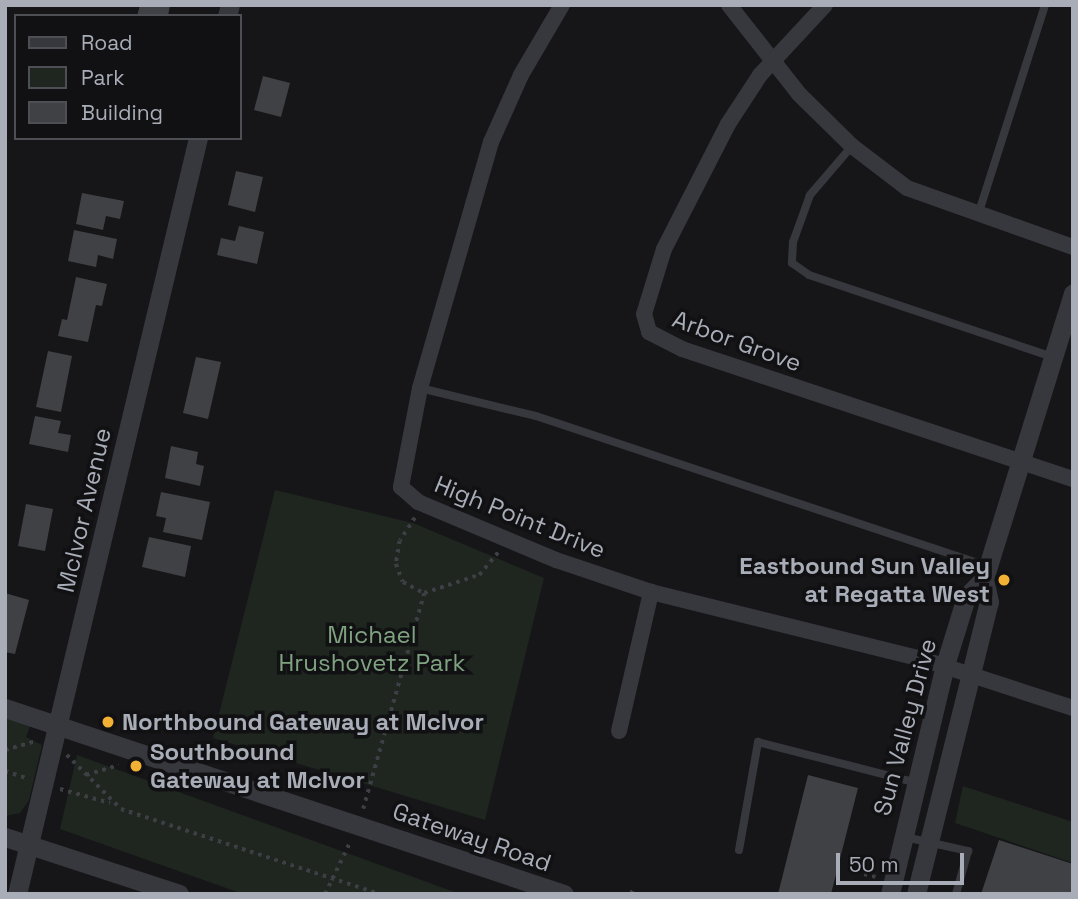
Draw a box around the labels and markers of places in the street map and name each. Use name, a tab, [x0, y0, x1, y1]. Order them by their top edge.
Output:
place label: Eastbound Sun Valley at Regatta West	[739, 552, 990, 608]
marker: Eastbound Sun Valley at Regatta West	[996, 572, 1012, 588]
place label: Northbound Gateway at McIvor	[122, 708, 484, 736]
marker: Northbound Gateway at McIvor	[100, 714, 116, 730]
place label: Southbound Gateway at McIvor	[150, 738, 365, 794]
marker: Southbound Gateway at McIvor	[128, 758, 144, 774]

